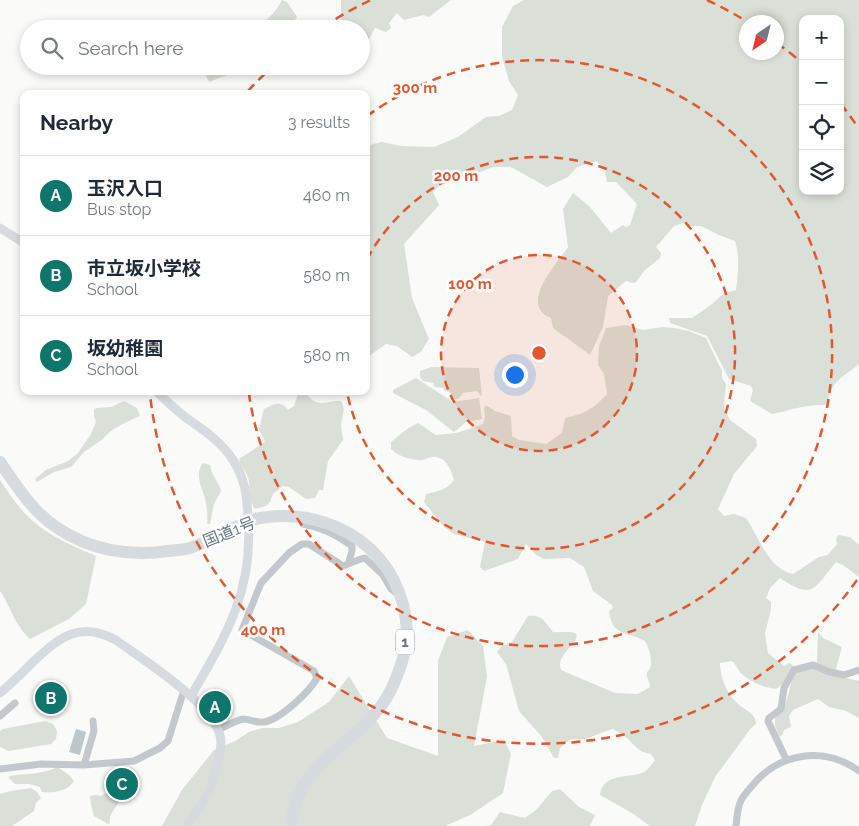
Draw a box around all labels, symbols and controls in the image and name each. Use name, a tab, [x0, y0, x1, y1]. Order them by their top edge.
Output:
north arrow	[739, 15, 784, 60]
map controls	[799, 15, 844, 195]
button: +	[799, 15, 844, 60]
search box	[20, 20, 370, 75]
icon: search	[38, 34, 66, 62]
text: Search here	[78, 37, 184, 59]
button: −	[799, 60, 844, 105]
text: 300 m	[393, 79, 437, 97]
button: locate	[799, 105, 844, 150]
text: Nearby	[40, 110, 113, 135]
text: 3 results	[288, 113, 350, 132]
button: layers	[799, 150, 844, 195]
text: 200 m	[434, 167, 478, 185]
text: 玉沢入口	[87, 177, 163, 199]
text: A	[51, 186, 61, 205]
text: 460 m	[303, 186, 350, 205]
text: Bus stop	[87, 200, 151, 219]
text: 市立坂小学校	[87, 257, 201, 279]
text: B	[51, 266, 61, 285]
text: 580 m	[303, 266, 350, 285]
text: 100 m	[448, 275, 492, 293]
text: School	[87, 280, 138, 299]
text: 坂幼稚園	[87, 337, 163, 359]
centre of rings	[530, 344, 548, 362]
text: C	[51, 346, 61, 365]
text: 580 m	[303, 346, 350, 365]
text: School	[87, 360, 138, 379]
your location	[502, 362, 528, 388]
street label: 国道1号	[200, 513, 258, 551]
text: 400 m	[241, 621, 285, 639]
road number: 1	[396, 630, 414, 654]
pin: B	[35, 679, 67, 717]
pin: A	[199, 688, 231, 726]
pin: C	[106, 765, 138, 803]

